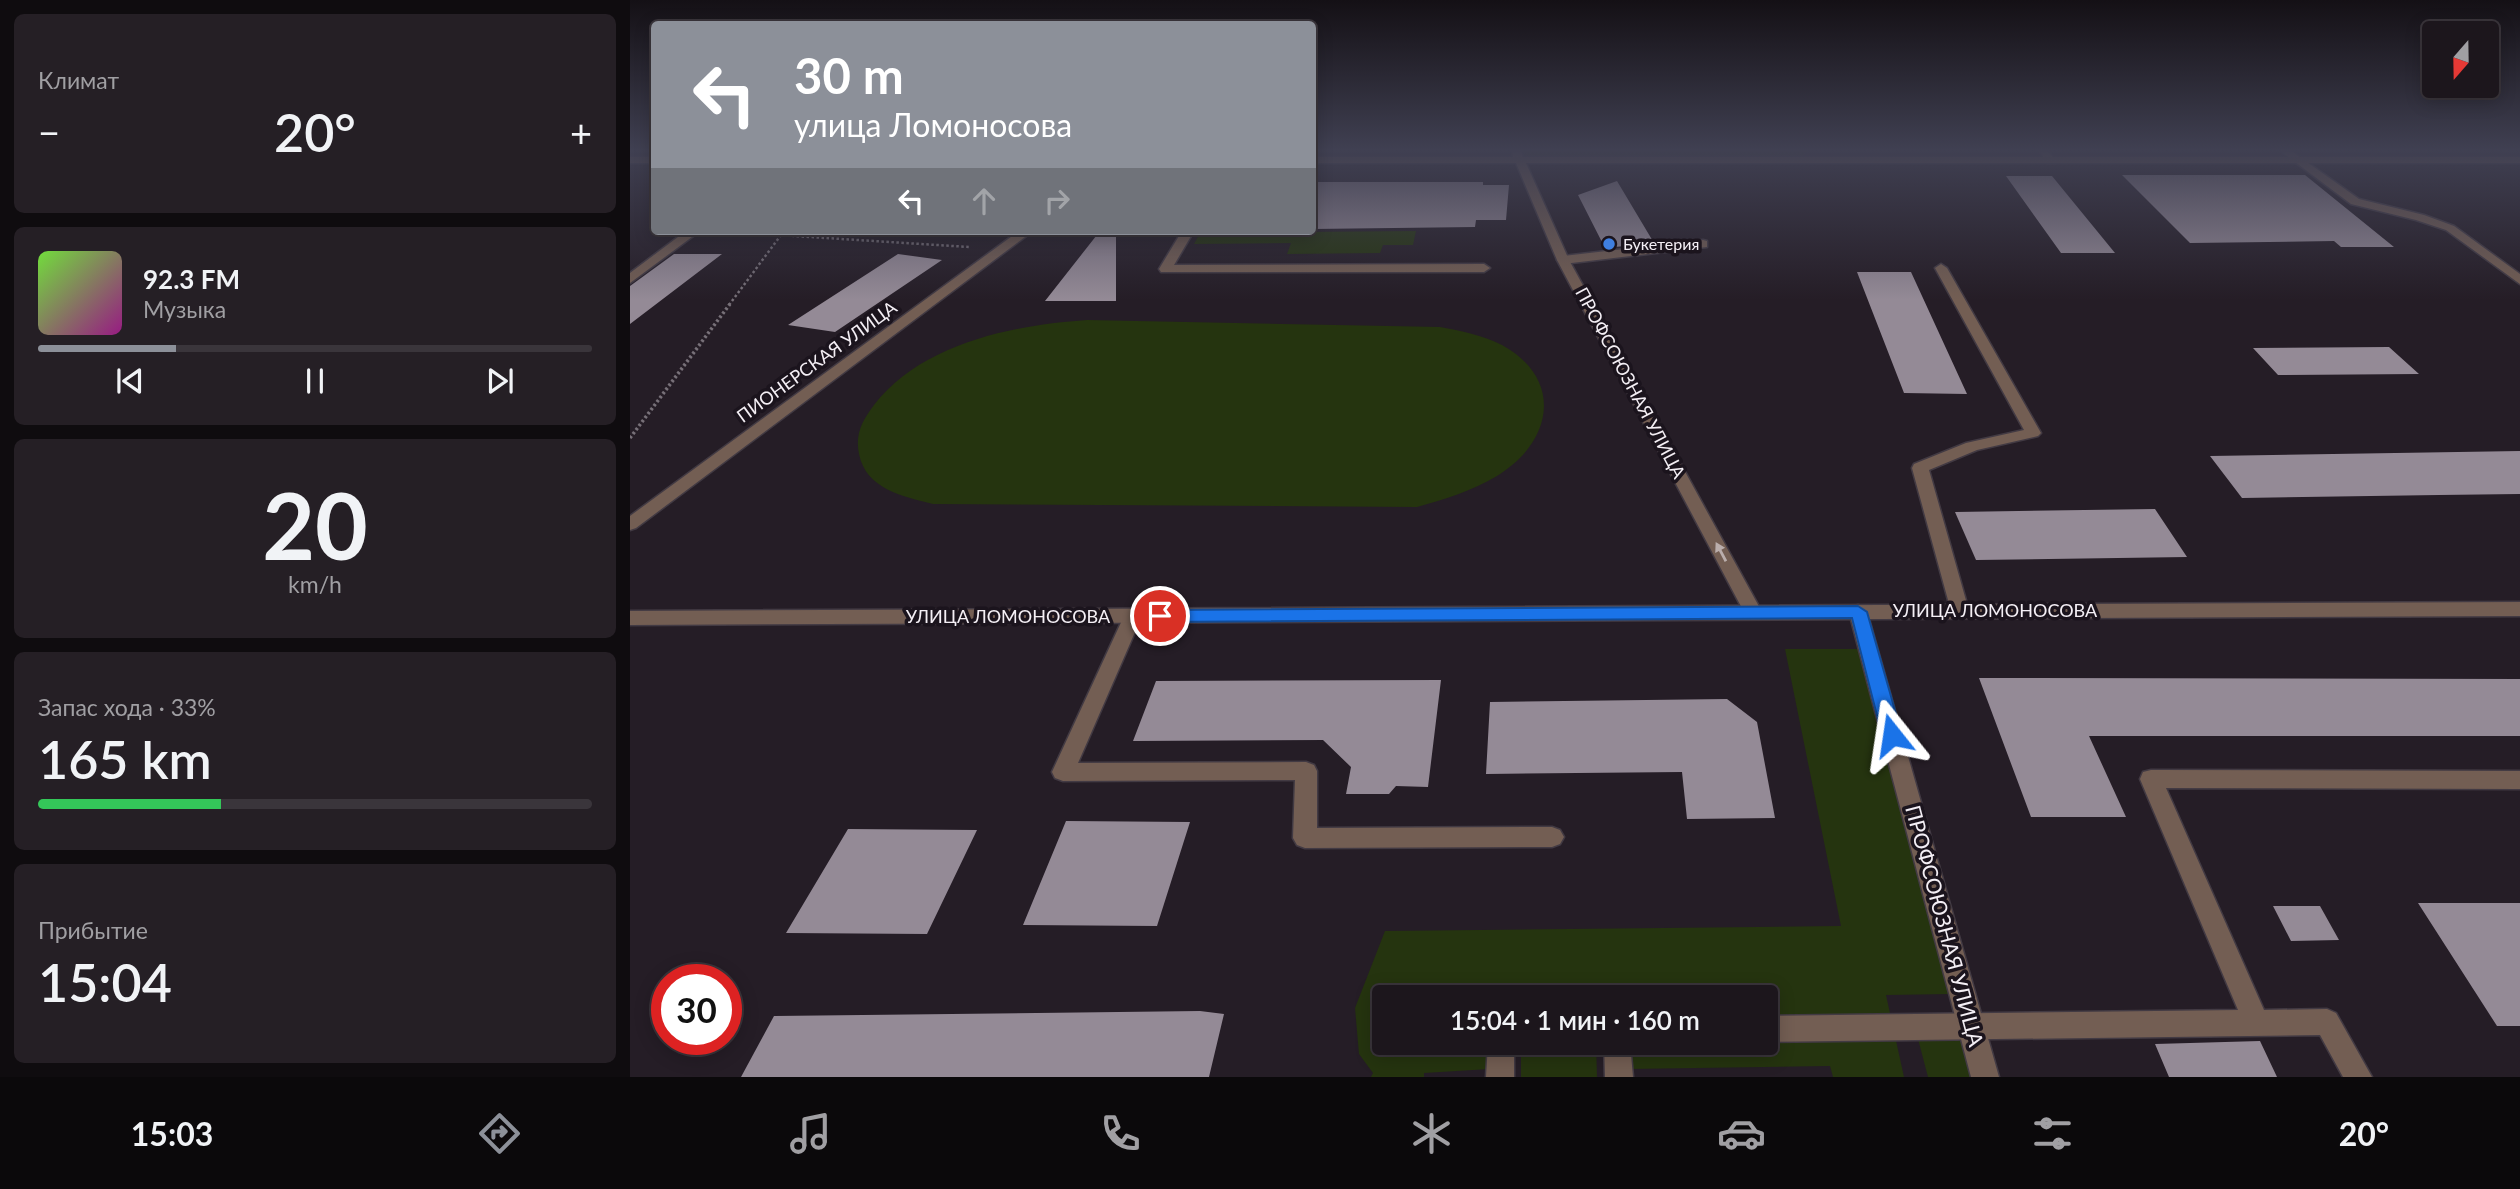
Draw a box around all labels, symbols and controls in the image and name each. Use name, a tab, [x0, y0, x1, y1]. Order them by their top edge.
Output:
north arrow	[2422, 21, 2499, 98]
map controls	[2422, 21, 2499, 98]
text: 30 m	[794, 46, 904, 104]
icon: left	[679, 49, 770, 140]
text: Климат	[38, 66, 119, 94]
text: 20°	[274, 101, 356, 163]
text: улица Ломоносова	[794, 105, 1072, 144]
text: −	[38, 109, 60, 155]
text: +	[570, 109, 592, 155]
icon: left	[892, 182, 930, 220]
icon: ahead	[965, 182, 1003, 220]
icon: right	[1038, 182, 1076, 220]
place label: Букетерия	[1623, 234, 1699, 253]
marker: Букетерия	[1601, 236, 1617, 252]
text: 92.3 FM	[143, 263, 240, 295]
street label: ПРОФСОЮЗНАЯ УЛИЦА	[1571, 283, 1691, 483]
text: Музыка	[143, 295, 226, 323]
street label: ПИОНЕРСКАЯ УЛИЦА	[732, 295, 901, 427]
icon: previous	[111, 362, 149, 400]
icon: pause	[296, 362, 334, 400]
icon: next	[481, 362, 519, 400]
text: 20	[262, 470, 368, 579]
one-way arrow	[1715, 543, 1727, 562]
text: km/h	[288, 570, 342, 598]
pin	[1130, 586, 1190, 646]
icon: arrive	[1141, 597, 1179, 635]
street label: УЛИЦА ЛОМОНОСОВА	[1893, 599, 2098, 621]
street label: УЛИЦА ЛОМОНОСОВА	[906, 605, 1111, 627]
text: Запас хода · 33%	[38, 693, 216, 721]
position arrow	[1855, 698, 1929, 772]
text: 165 km	[38, 728, 212, 790]
street label: ПРОФСОЮЗНАЯ УЛИЦА	[1901, 802, 1990, 1050]
text: Прибытие	[38, 916, 148, 944]
text: 15:04	[38, 951, 172, 1013]
speed limit sign: 30	[651, 964, 742, 1055]
text: 15:04 · 1 мин · 160 m	[1450, 1004, 1700, 1036]
icon: directions	[475, 1109, 524, 1158]
icon: music	[786, 1109, 835, 1158]
icon: phone	[1096, 1109, 1145, 1158]
icon: climate	[1407, 1109, 1456, 1158]
icon: car	[1717, 1109, 1766, 1158]
icon: filters	[2028, 1109, 2077, 1158]
text: 15:03	[131, 1114, 213, 1153]
text: 20°	[2339, 1114, 2389, 1153]

